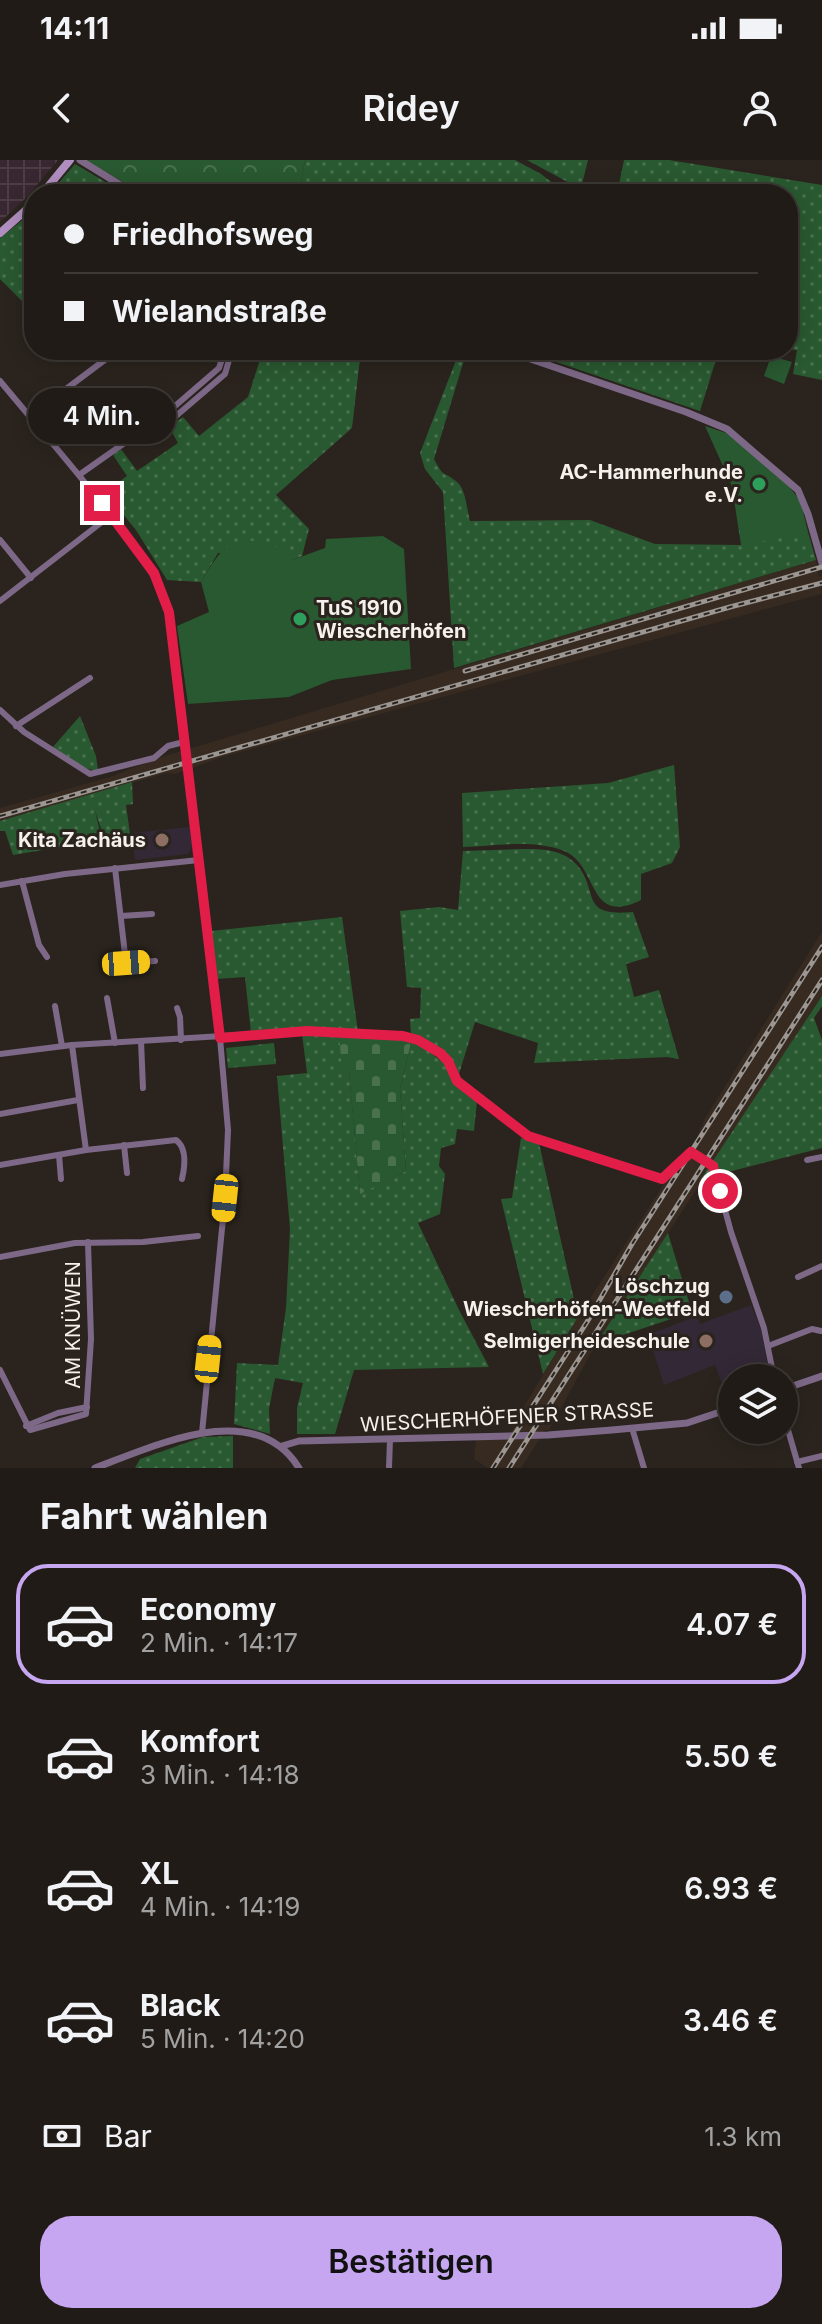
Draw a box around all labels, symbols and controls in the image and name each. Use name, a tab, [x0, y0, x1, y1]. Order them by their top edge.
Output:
text: 14:11	[40, 10, 109, 46]
icon: back	[40, 86, 84, 130]
text: Ridey	[362, 86, 460, 130]
icon: person	[738, 86, 782, 130]
text: Friedhofsweg	[112, 216, 314, 252]
text: Wielandstraße	[112, 293, 327, 329]
callout: 4 Min.	[28, 387, 176, 443]
text: 4 Min.	[63, 400, 141, 431]
place label: AC-Hammerhunde e.V.	[559, 460, 743, 507]
marker: AC-Hammerhunde e.V.	[750, 475, 768, 493]
route end	[84, 485, 120, 521]
place label: TuS 1910 Wiescherhöfen	[316, 596, 467, 643]
marker: TuS 1910 Wiescherhöfen	[291, 610, 309, 628]
place label: Kita Zachäus	[18, 828, 146, 852]
marker: Kita Zachäus	[153, 831, 171, 849]
car	[101, 949, 151, 977]
car	[211, 1173, 239, 1223]
route start	[702, 1173, 738, 1209]
street label: AM KNÜWEN	[61, 1261, 85, 1389]
place label: Löschzug Wiescherhöfen-Weetfeld	[463, 1274, 710, 1321]
marker: Löschzug Wiescherhöfen-Weetfeld	[717, 1288, 735, 1306]
place label: Selmigerheideschule	[483, 1329, 690, 1353]
marker: Selmigerheideschule	[697, 1332, 715, 1350]
car	[194, 1334, 222, 1384]
map controls	[718, 1364, 798, 1444]
button: layers	[718, 1364, 798, 1444]
street label: WIESCHERHÖFENER STRASSE	[360, 1397, 654, 1437]
text: Fahrt wählen	[40, 1494, 268, 1538]
icon: car	[44, 1588, 116, 1660]
text: Economy	[140, 1591, 276, 1627]
text: 4.07 €	[686, 1606, 778, 1642]
text: 2 Min. · 14:17	[140, 1627, 298, 1658]
icon: car	[44, 1720, 116, 1792]
text: Komfort	[140, 1723, 260, 1759]
text: 5.50 €	[684, 1738, 778, 1774]
text: 3 Min. · 14:18	[140, 1759, 300, 1790]
icon: car	[44, 1852, 116, 1924]
text: XL	[140, 1855, 179, 1891]
text: 6.93 €	[684, 1870, 778, 1906]
text: 4 Min. · 14:19	[140, 1891, 300, 1922]
icon: car	[44, 1984, 116, 2056]
text: Black	[140, 1987, 220, 2023]
text: 3.46 €	[683, 2002, 778, 2038]
text: 5 Min. · 14:20	[140, 2023, 305, 2054]
icon: cash	[40, 2114, 84, 2158]
text: Bar	[104, 2118, 152, 2154]
text: 1.3 km	[704, 2121, 782, 2152]
button: Bestätigen	[40, 2216, 782, 2308]

